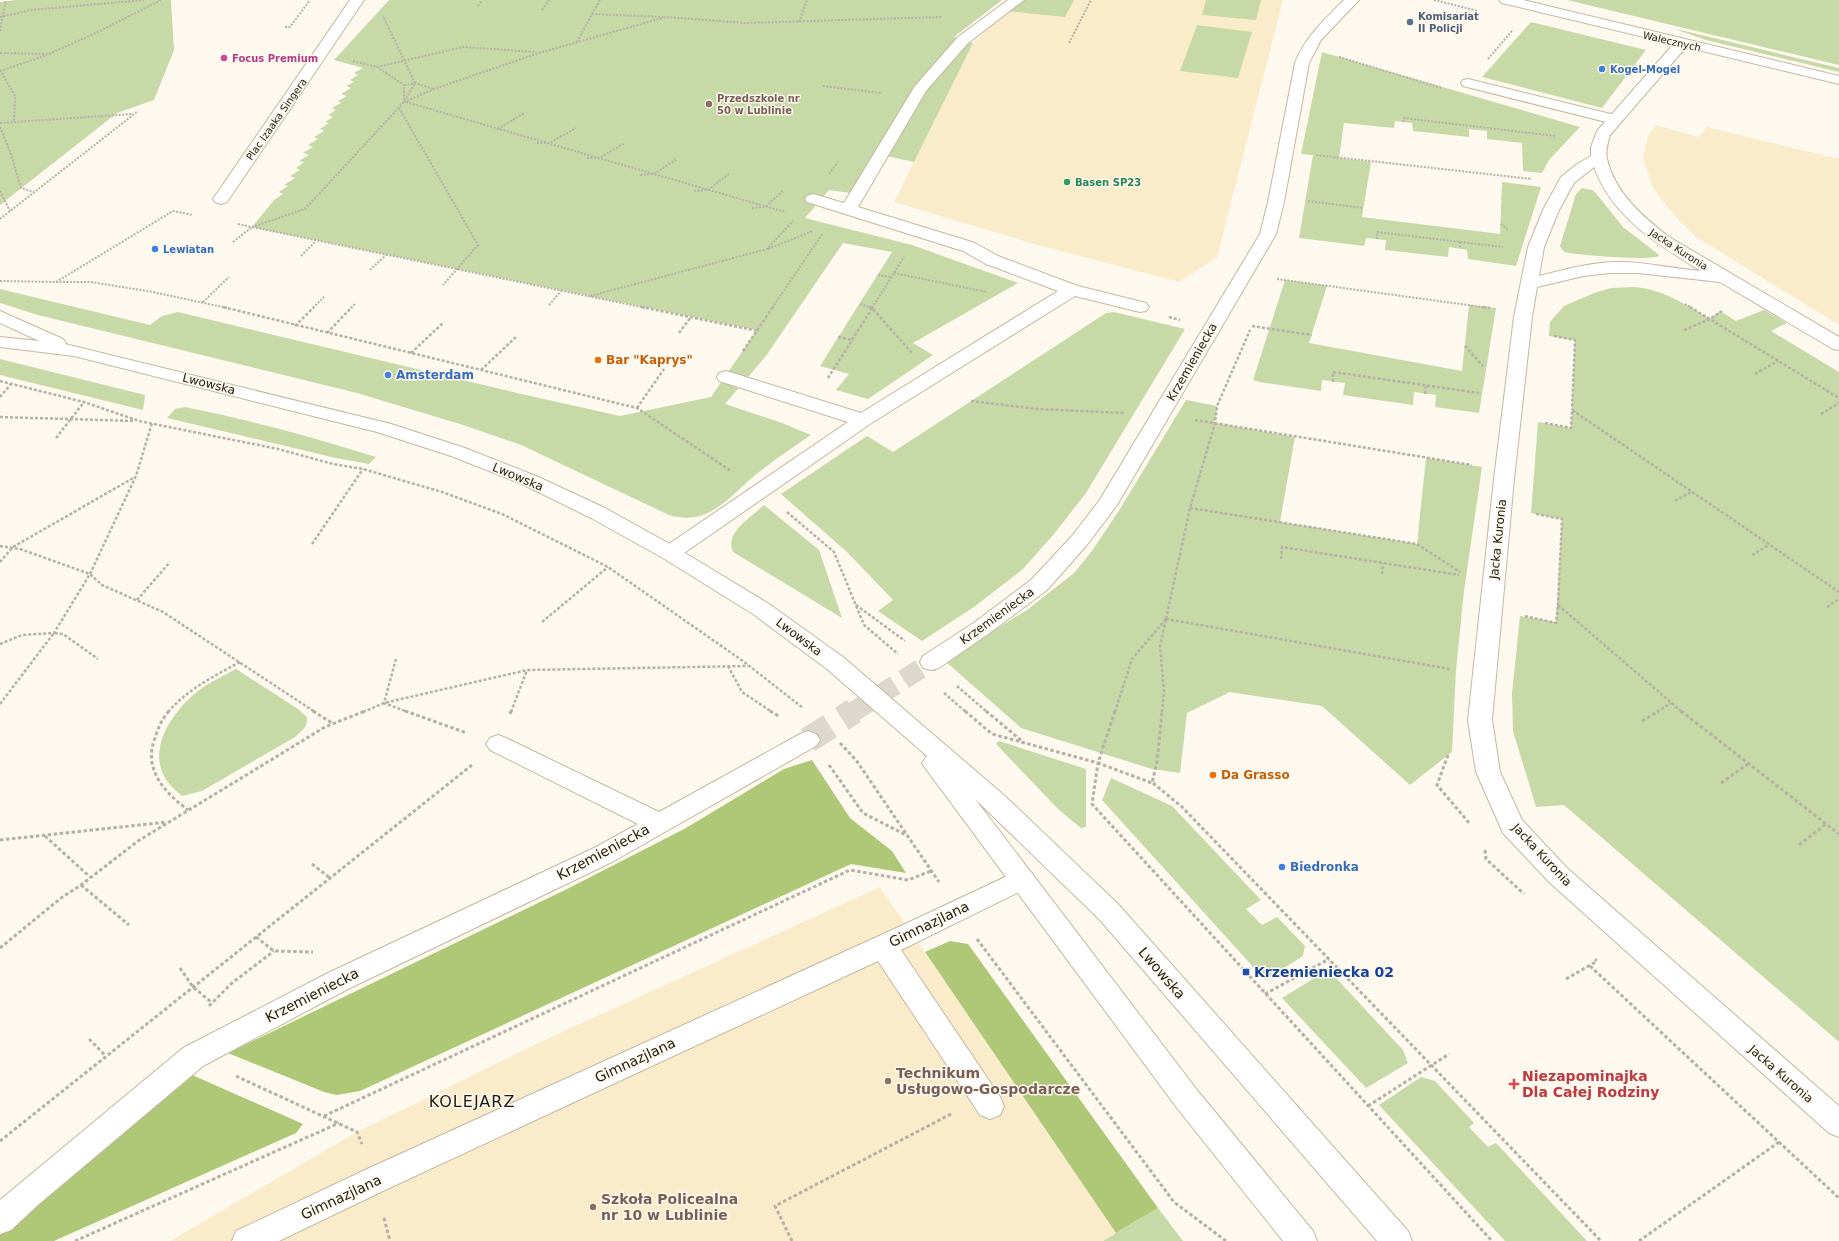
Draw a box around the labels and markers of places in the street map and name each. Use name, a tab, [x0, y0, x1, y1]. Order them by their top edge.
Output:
place label: Komisariat II Policji	[1418, 11, 1479, 34]
marker: Komisariat II Policji	[1405, 17, 1415, 27]
marker: Focus Premium	[219, 53, 229, 63]
place label: Focus Premium	[232, 53, 318, 64]
marker: Kogel-Mogel	[1597, 64, 1607, 74]
place label: Kogel-Mogel	[1610, 64, 1680, 75]
place label: Przedszkole nr 50 w Lublinie	[717, 93, 800, 116]
marker: Przedszkole nr 50 w Lublinie	[704, 99, 714, 109]
marker: Basen SP23	[1062, 177, 1072, 187]
place label: Basen SP23	[1075, 177, 1141, 188]
marker: Lewiatan	[150, 244, 160, 254]
place label: Lewiatan	[163, 244, 214, 255]
place label: Bar "Kaprys"	[606, 353, 693, 367]
marker: Bar "Kaprys"	[593, 355, 603, 365]
place label: Amsterdam	[396, 368, 474, 382]
marker: Amsterdam	[383, 370, 393, 380]
place label: Da Grasso	[1221, 768, 1290, 782]
marker: Da Grasso	[1208, 770, 1218, 780]
place label: Biedronka	[1290, 860, 1359, 874]
marker: Biedronka	[1277, 862, 1287, 872]
place label: Krzemieniecka 02	[1254, 964, 1394, 980]
marker: Krzemieniecka 02	[1241, 967, 1251, 977]
place label: Technikum Usługowo-Gospodarcze	[896, 1065, 1080, 1097]
place label: Niezapominajka Dla Całej Rodziny	[1522, 1068, 1659, 1100]
marker: Technikum Usługowo-Gospodarcze	[883, 1076, 893, 1086]
marker: Niezapominajka Dla Całej Rodziny	[1509, 1079, 1519, 1089]
place label: Szkoła Policealna nr 10 w Lublinie	[601, 1191, 738, 1223]
marker: Szkoła Policealna nr 10 w Lublinie	[588, 1202, 598, 1212]

